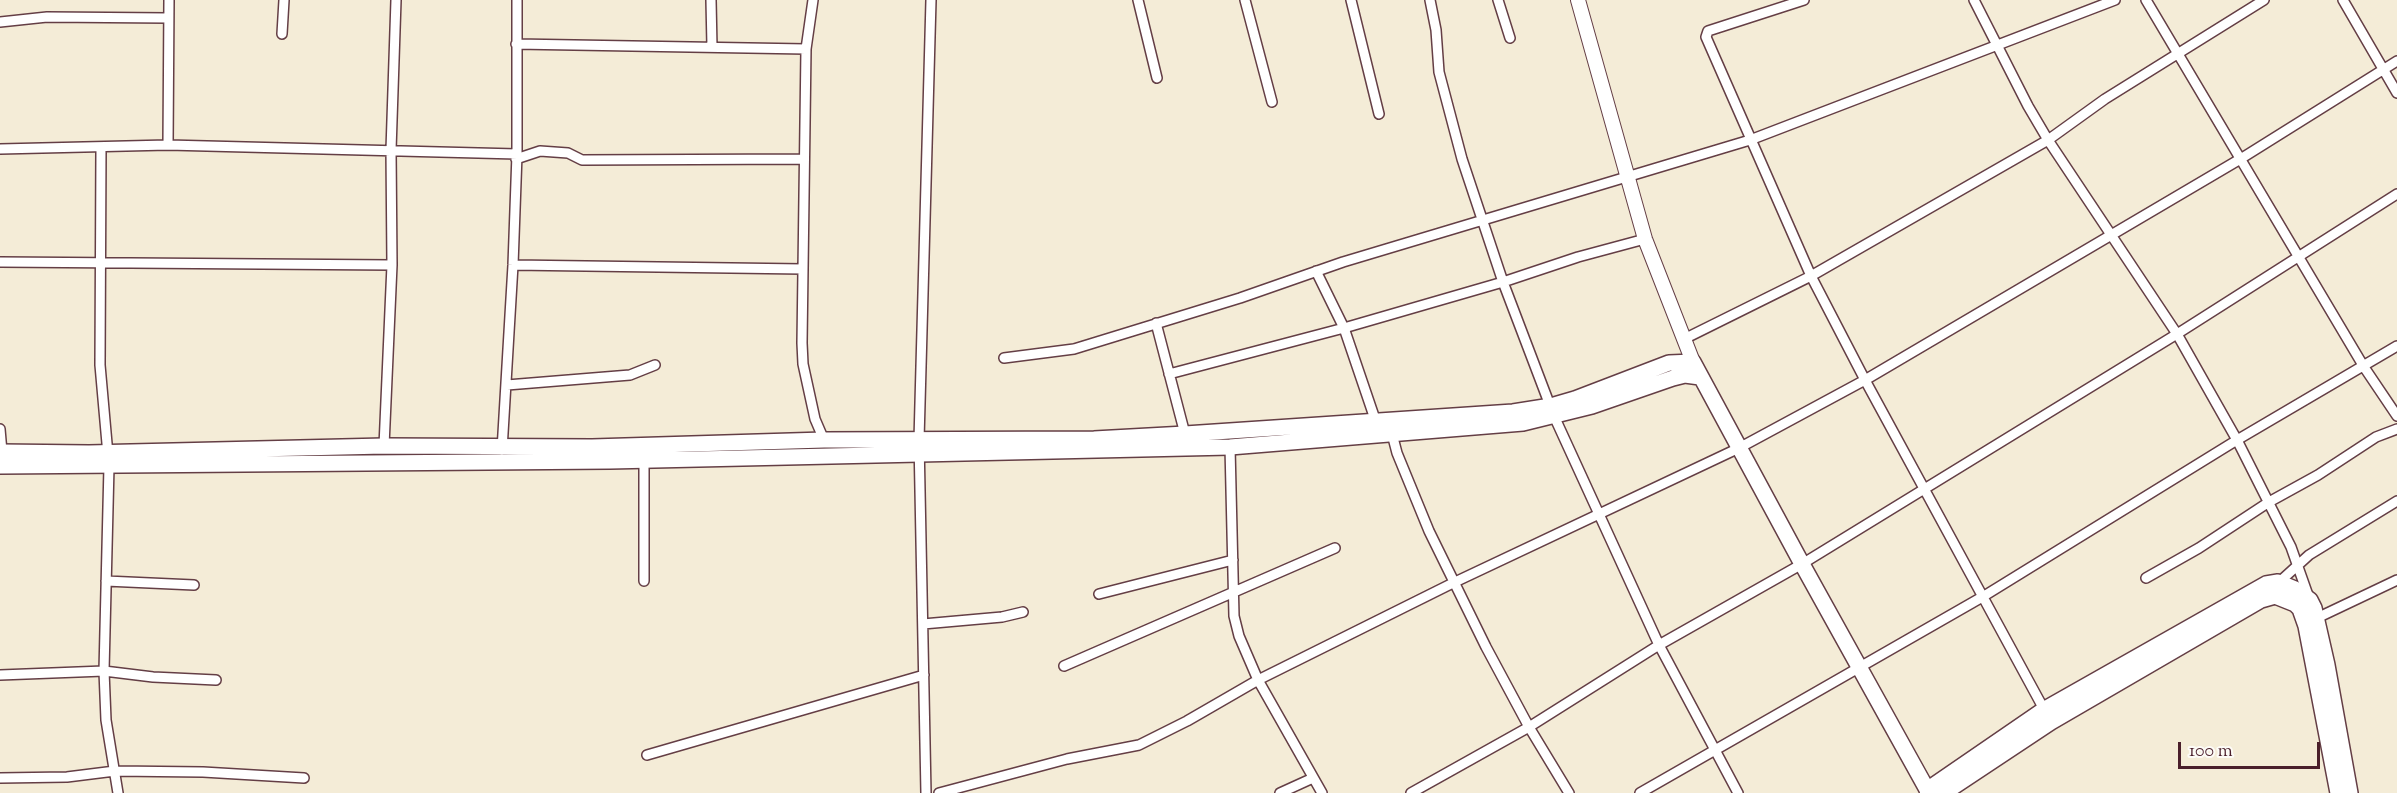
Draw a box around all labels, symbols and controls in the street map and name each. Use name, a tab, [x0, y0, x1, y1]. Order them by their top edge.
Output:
scale bar	[2181, 730, 2324, 768]
text: 100 m	[2189, 739, 2233, 765]

